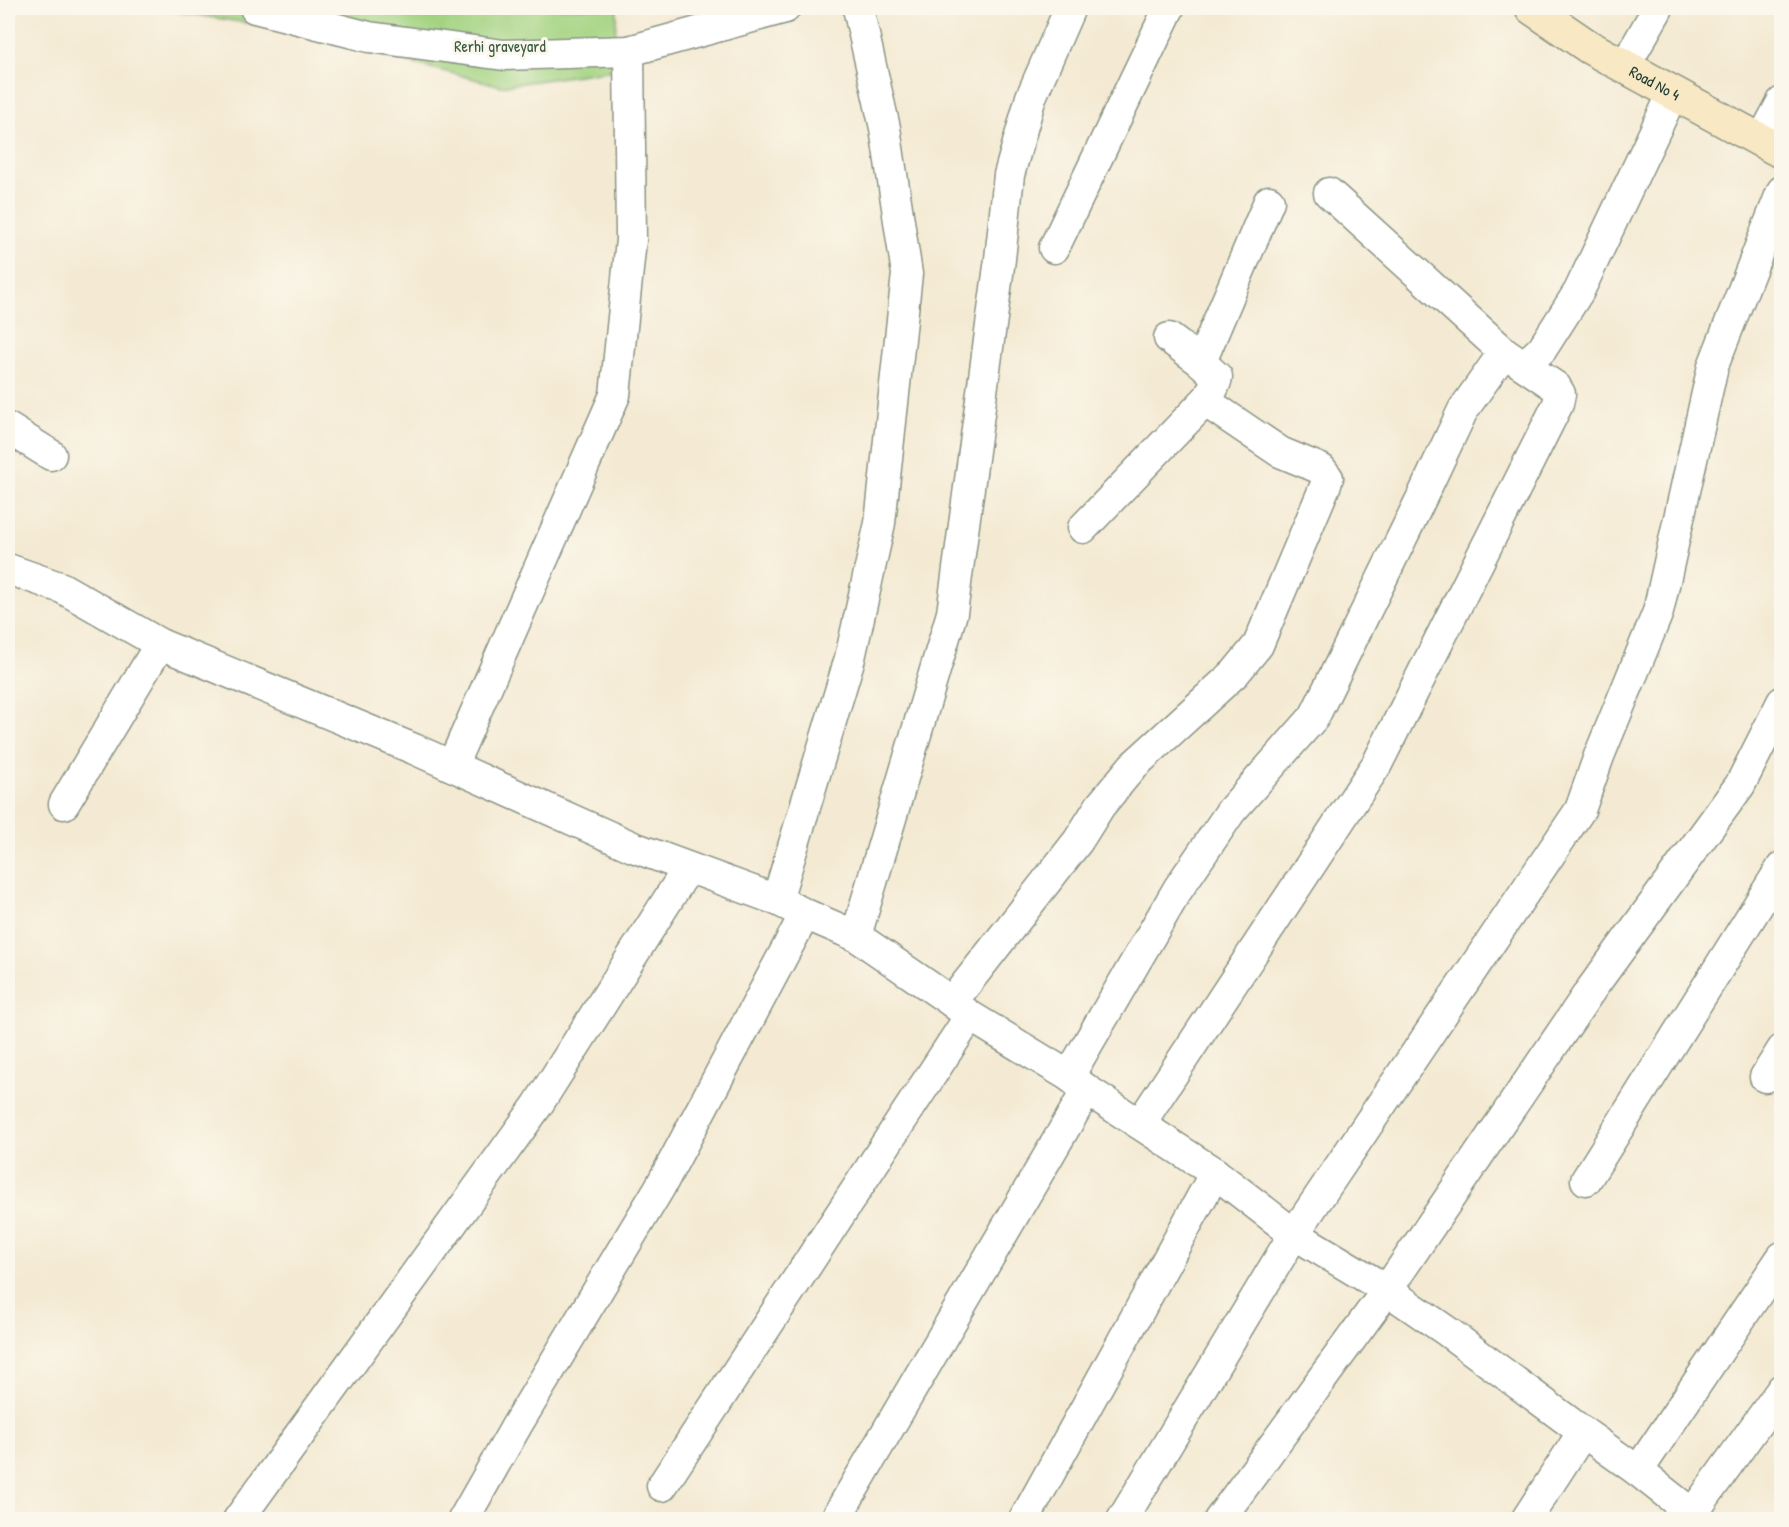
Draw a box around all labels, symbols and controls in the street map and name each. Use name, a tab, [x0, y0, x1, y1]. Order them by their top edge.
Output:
park label: Rerhi graveyard	[454, 35, 546, 57]
street label: Road No 4	[1626, 60, 1684, 106]

